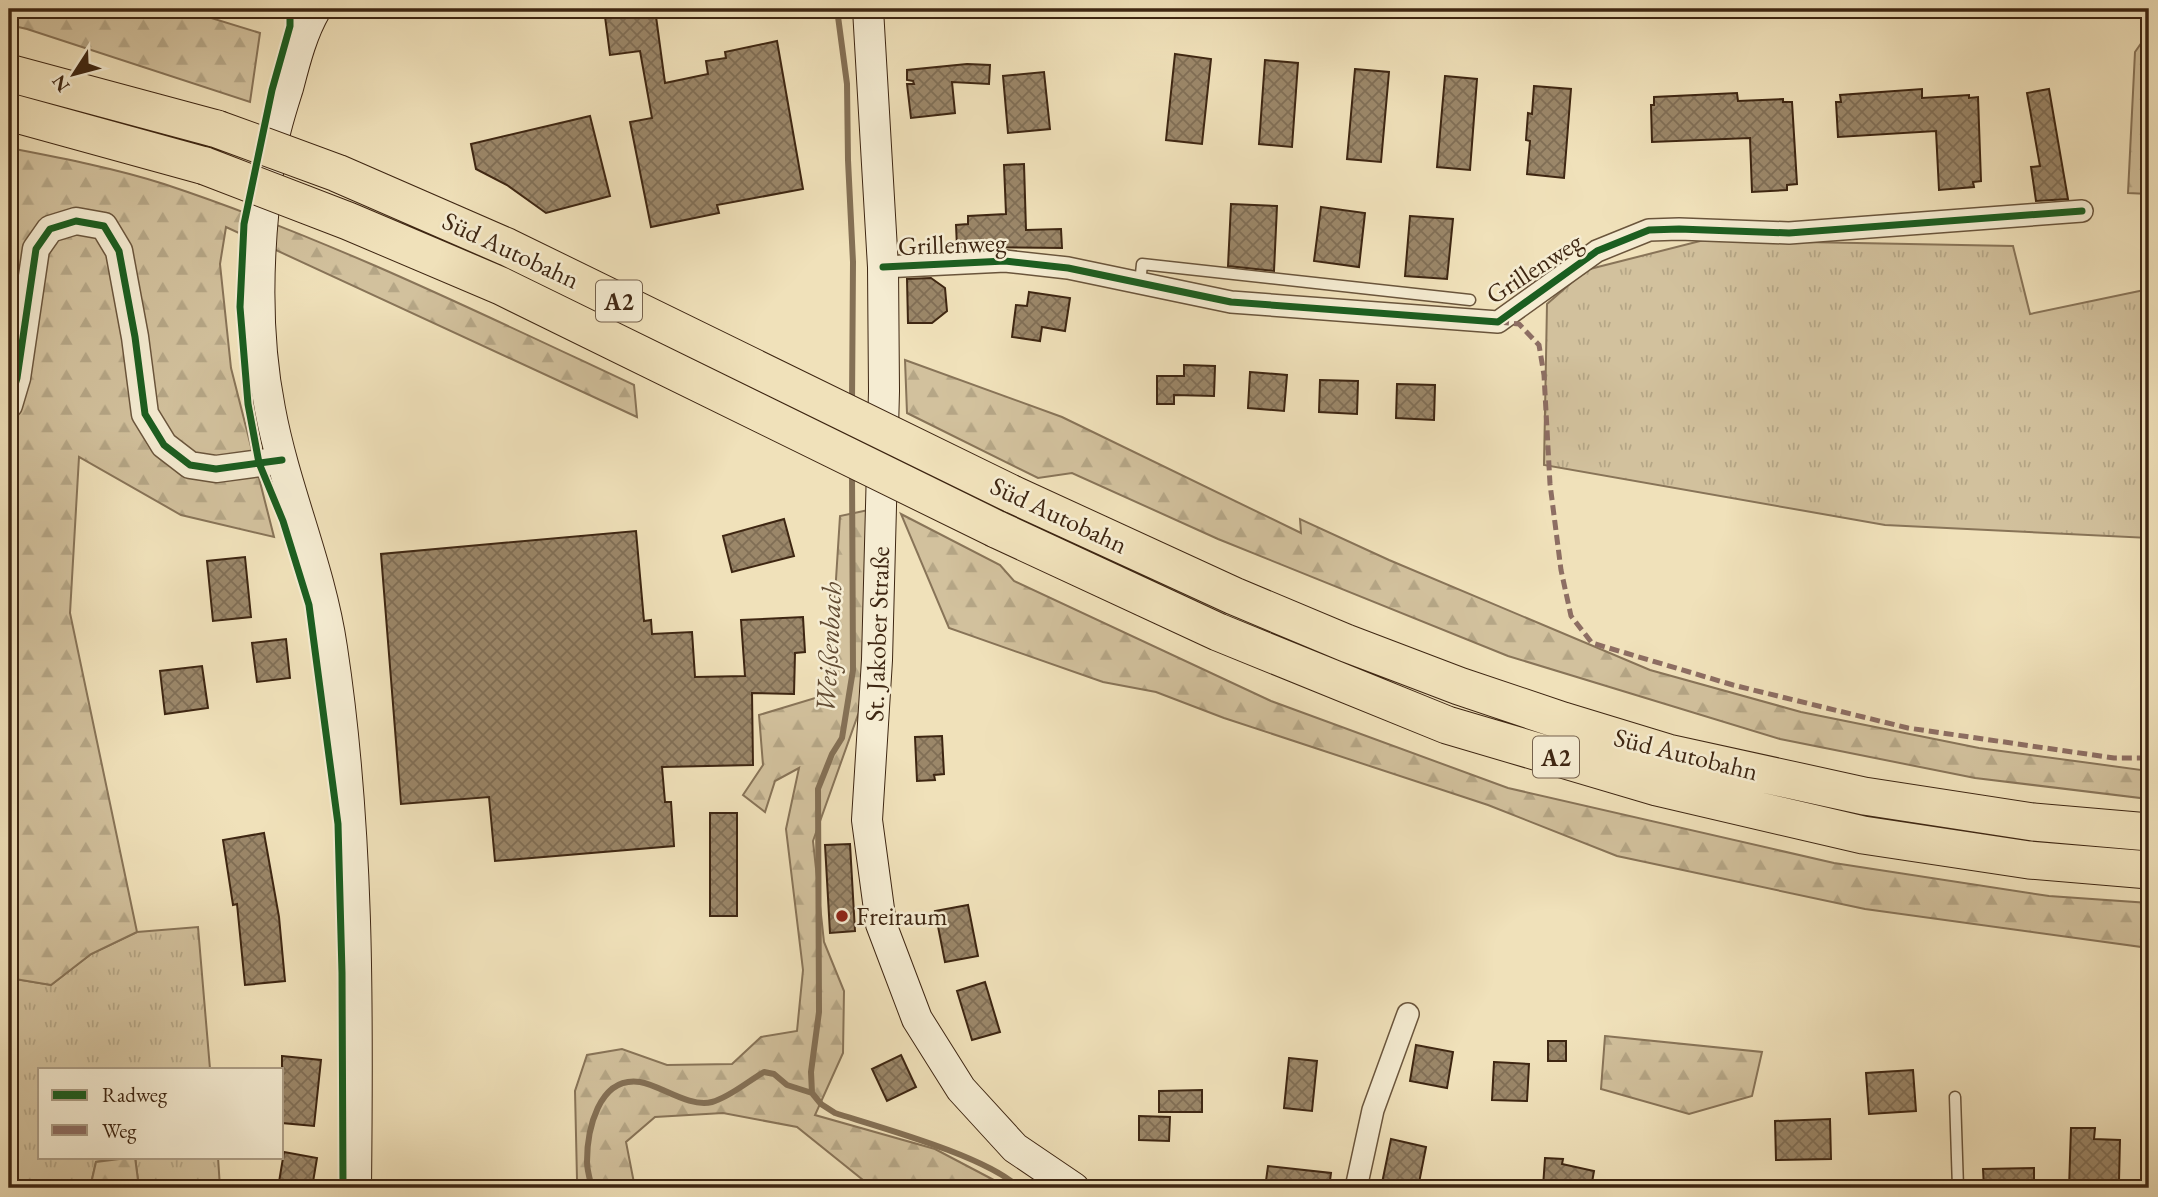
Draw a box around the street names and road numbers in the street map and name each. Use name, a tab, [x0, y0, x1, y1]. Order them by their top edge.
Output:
street label: Süd Autobahn	[437, 203, 585, 297]
street label: Grillenweg	[1479, 224, 1589, 312]
street label: Grillenweg	[897, 225, 1007, 263]
road number: A2	[596, 280, 642, 322]
street label: Süd Autobahn	[985, 468, 1133, 562]
street label: St. Jakober Straße	[857, 546, 897, 722]
street label: Süd Autobahn	[1610, 720, 1762, 788]
road number: A2	[1533, 736, 1579, 778]

